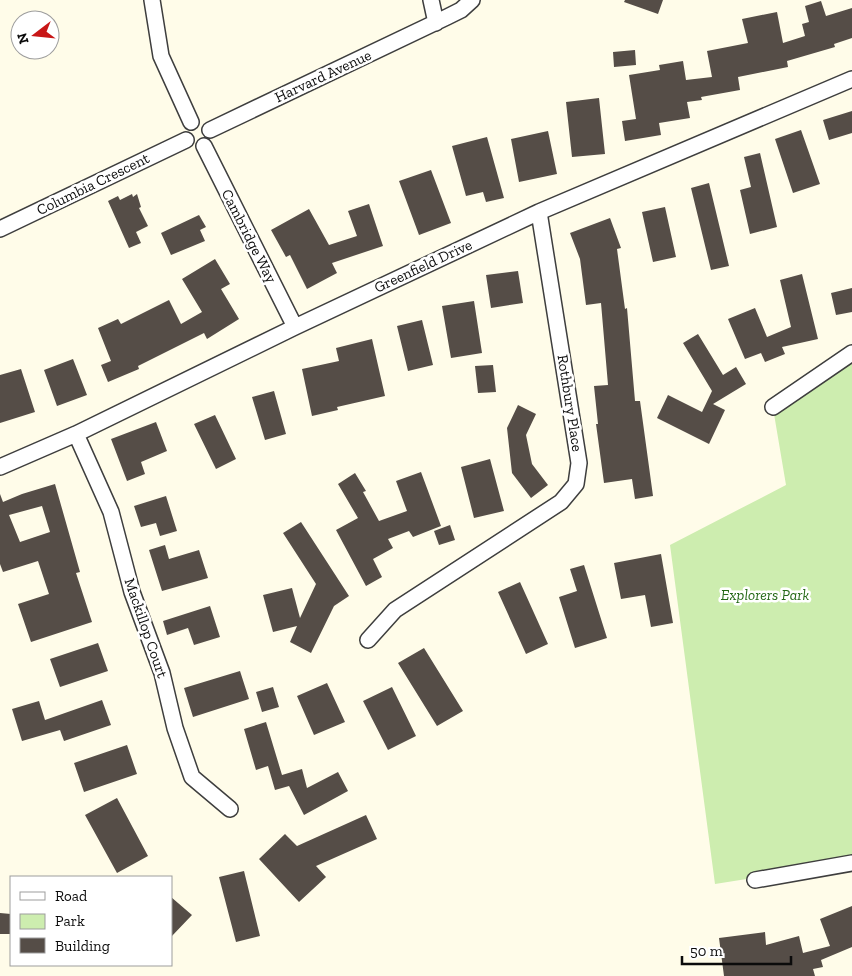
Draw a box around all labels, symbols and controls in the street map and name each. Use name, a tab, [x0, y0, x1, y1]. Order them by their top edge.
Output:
north arrow	[10, 10, 60, 60]
text: N	[13, 31, 33, 46]
street label: Harvard Avenue	[272, 46, 374, 106]
street label: Columbia Crescent	[34, 149, 153, 219]
street label: Cambridge Way	[218, 186, 280, 286]
street label: Greenfield Drive	[371, 235, 475, 297]
street label: Rothbury Place	[553, 353, 587, 453]
street label: Mackillop Court	[121, 576, 172, 681]
park label: Explorers Park	[721, 586, 809, 604]
legend	[10, 876, 172, 966]
text: Road	[55, 887, 88, 905]
text: Park	[55, 912, 85, 930]
scale bar	[682, 934, 791, 966]
text: Building	[55, 937, 110, 955]
text: 50 m	[690, 942, 723, 960]

